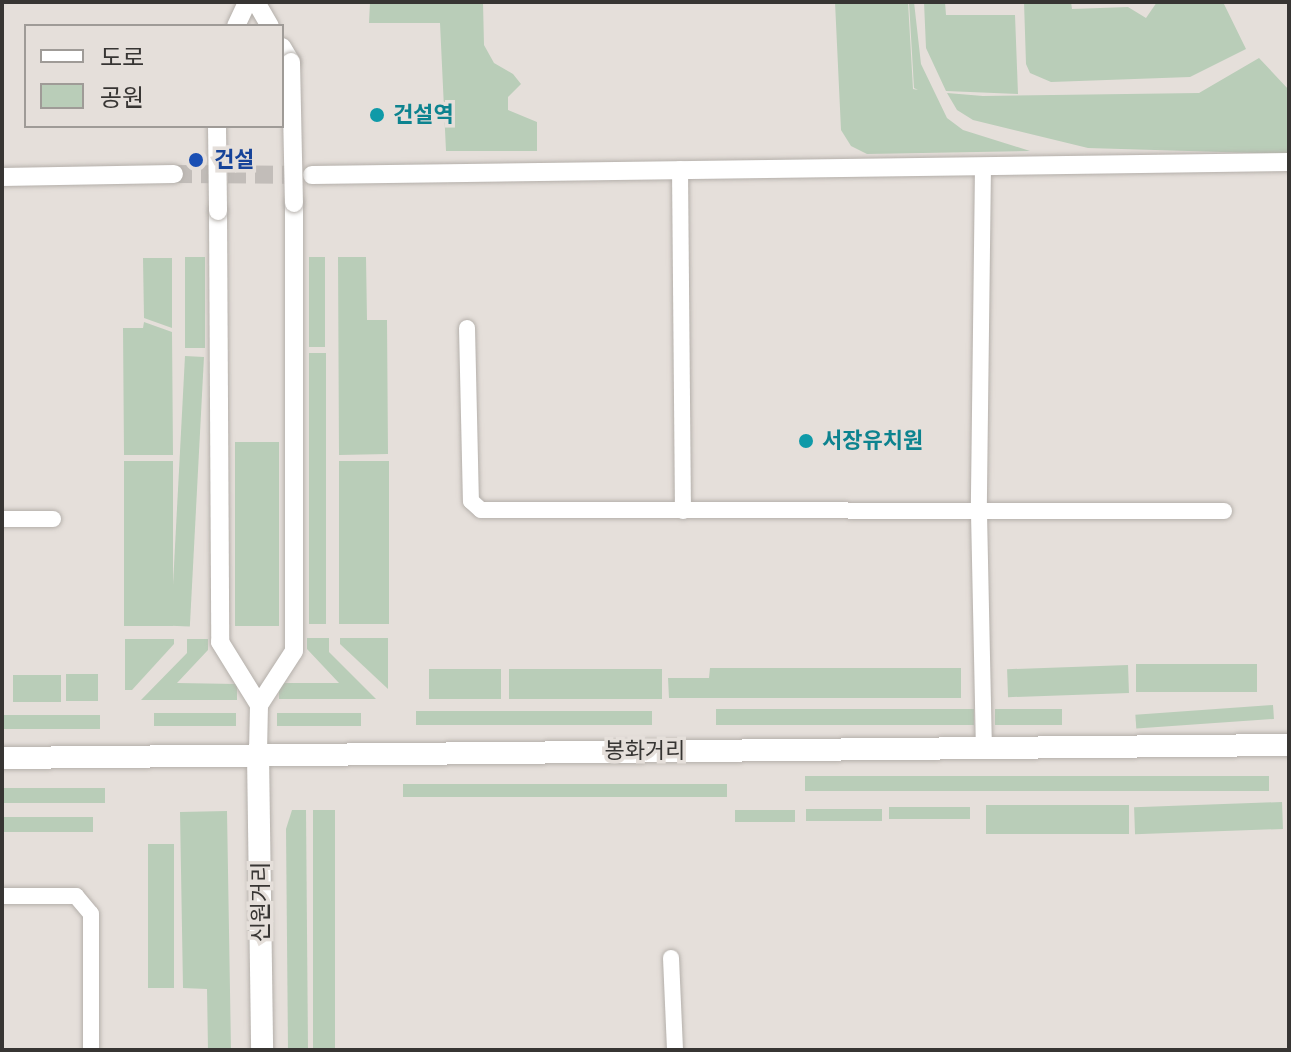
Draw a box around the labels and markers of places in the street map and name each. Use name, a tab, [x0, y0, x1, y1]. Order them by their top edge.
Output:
place label: 건설역	[393, 102, 454, 128]
marker: 건설역	[368, 106, 386, 124]
place label: 건설	[214, 147, 254, 173]
marker: 건설	[185, 149, 207, 171]
place label: 서장유치원	[822, 428, 923, 454]
marker: 서장유치원	[797, 432, 815, 450]

